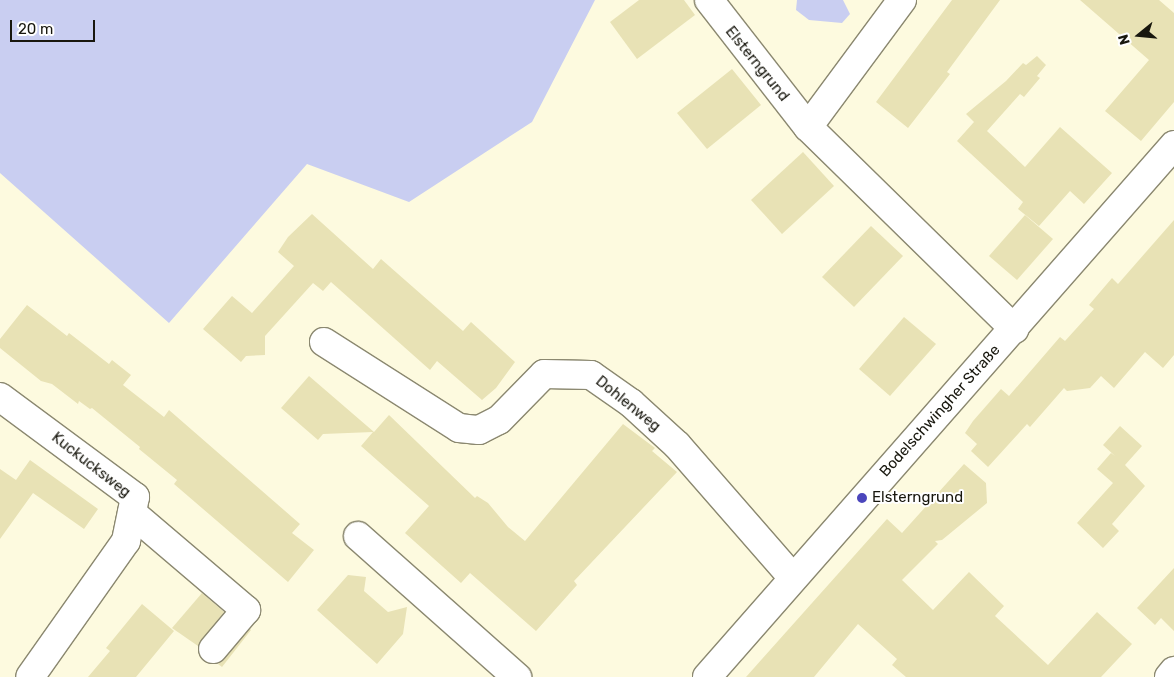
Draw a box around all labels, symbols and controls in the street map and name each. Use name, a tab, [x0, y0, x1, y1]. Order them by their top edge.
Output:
scale bar	[12, 10, 98, 42]
north arrow	[1114, 10, 1164, 60]
text: 20 m	[18, 20, 53, 38]
street label: Elsterngrund	[721, 23, 793, 105]
text: N	[1115, 32, 1134, 47]
street label: Bodelschwingher Straße	[876, 341, 1004, 481]
street label: Dohlenweg	[592, 372, 664, 436]
street label: Kuckucksweg	[48, 429, 134, 501]
place label: Elsterngrund	[872, 489, 963, 507]
marker: Elsterngrund	[856, 492, 868, 504]

